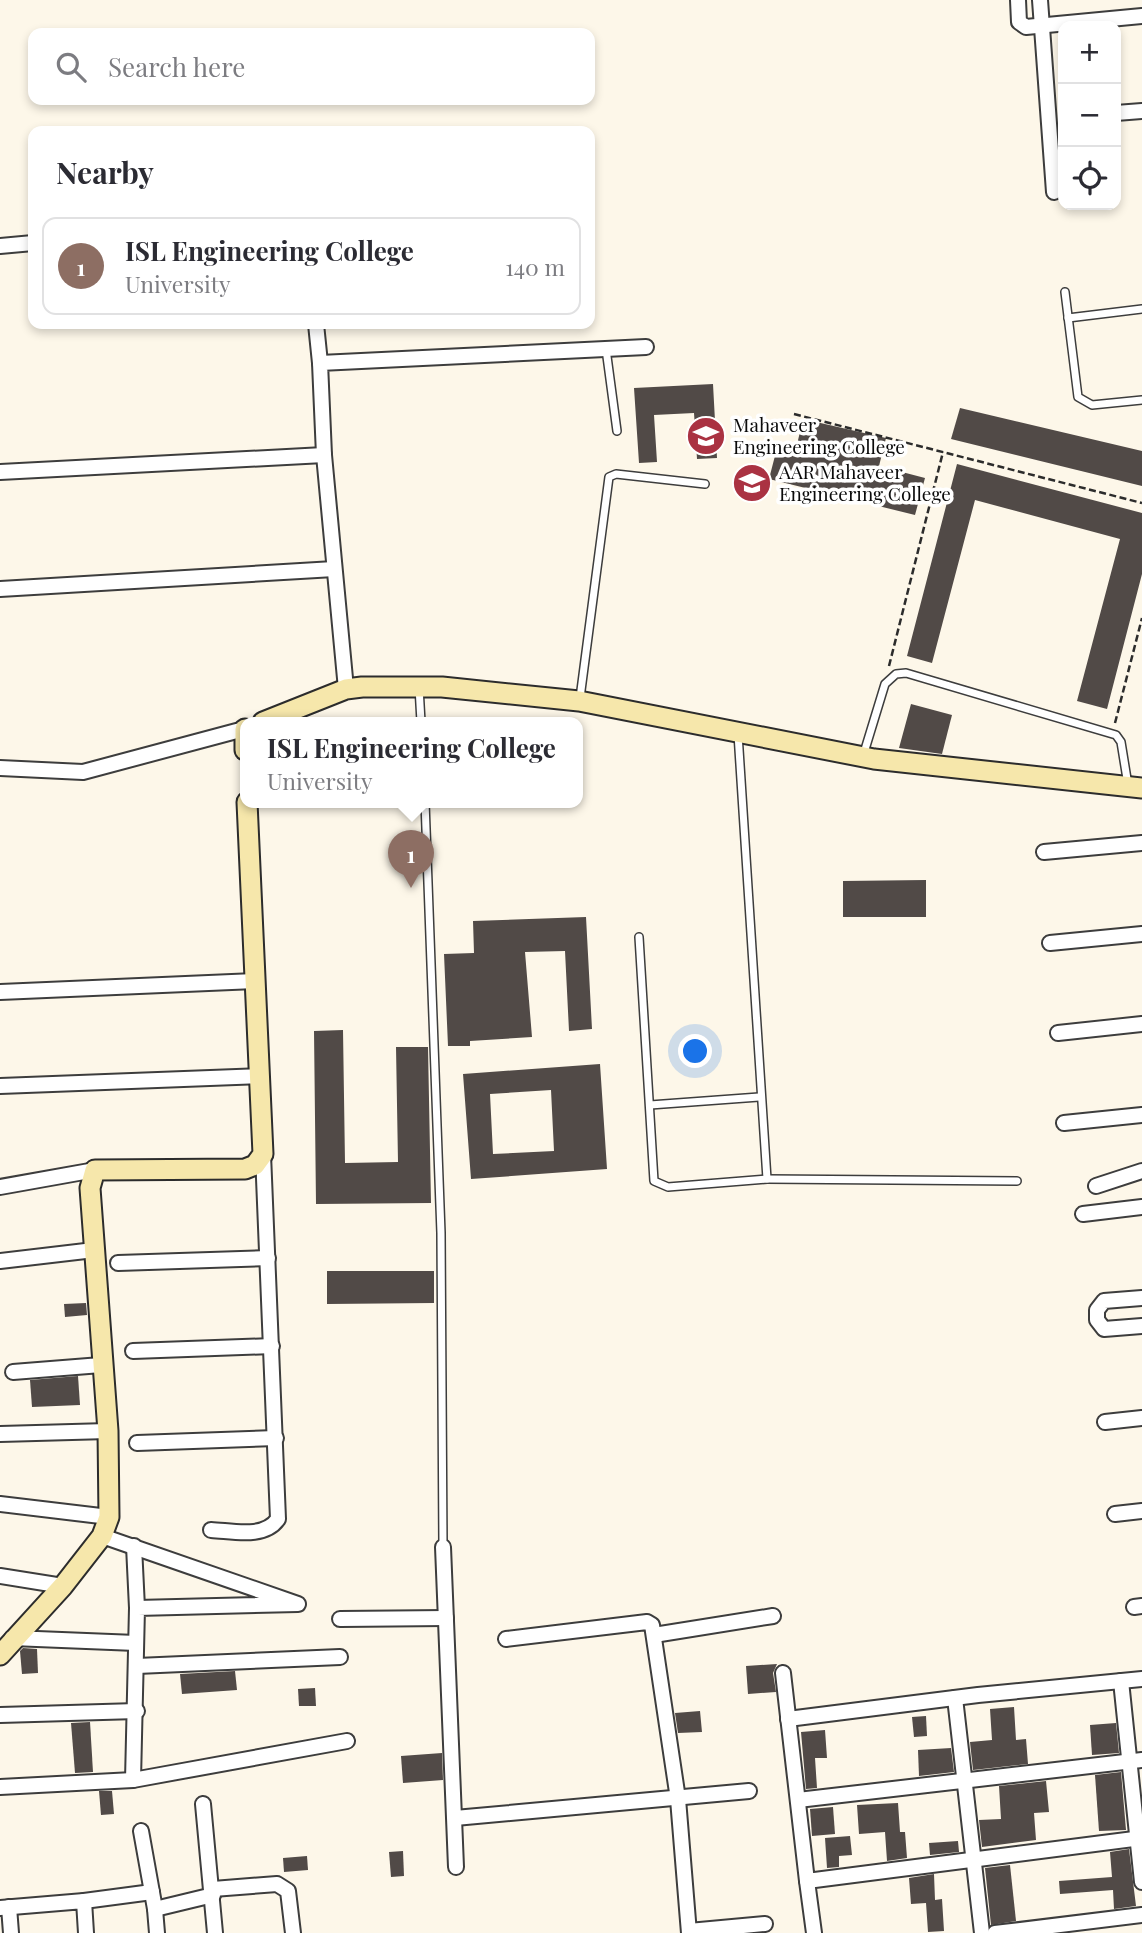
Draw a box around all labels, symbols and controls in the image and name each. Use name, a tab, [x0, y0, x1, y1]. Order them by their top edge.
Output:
map controls	[1058, 21, 1121, 210]
button: +	[1058, 21, 1121, 84]
search box	[28, 28, 595, 105]
icon: search	[52, 48, 90, 86]
text: Search here	[108, 49, 245, 84]
button: −	[1058, 84, 1121, 147]
button: locate	[1058, 147, 1121, 210]
text: Nearby	[56, 152, 154, 192]
text: ISL Engineering College	[125, 233, 414, 268]
text: 1	[77, 251, 85, 282]
text: 140 m	[505, 251, 565, 282]
text: University	[125, 268, 230, 299]
place label: Mahaveer Engineering College	[733, 411, 905, 459]
school or university icon: Mahaveer Engineering College	[685, 415, 727, 457]
place label: AAR Mahaveer Engineering College	[778, 458, 951, 506]
school or university icon: AAR Mahaveer Engineering College	[731, 462, 773, 504]
popup	[240, 717, 583, 808]
text: ISL Engineering College	[267, 730, 556, 765]
text: University	[267, 765, 373, 796]
pin: 1	[388, 830, 434, 888]
your location	[678, 1034, 712, 1068]

